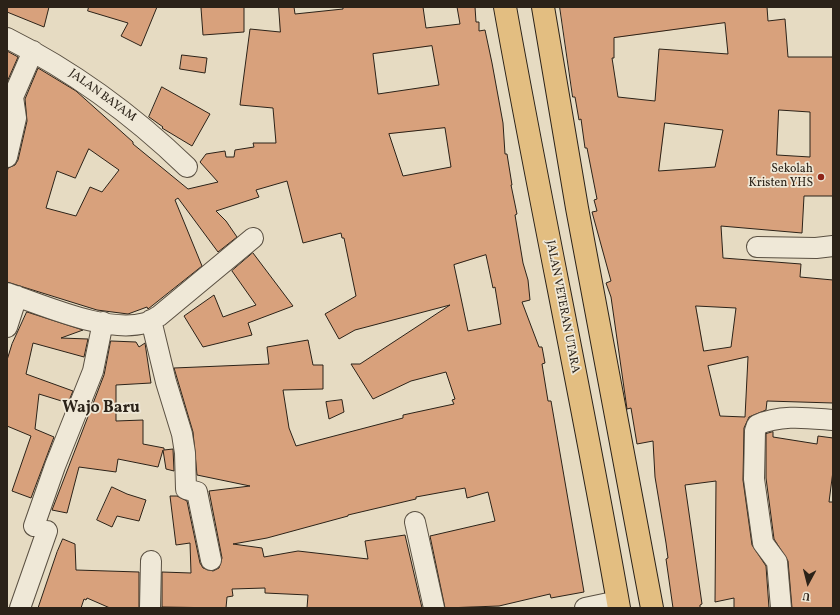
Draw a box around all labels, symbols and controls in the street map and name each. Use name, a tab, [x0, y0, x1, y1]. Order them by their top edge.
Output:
street label: JALAN BAYAM	[65, 67, 139, 125]
place label: Sekolah Kristen YHS	[749, 163, 813, 191]
marker: Sekolah Kristen YHS	[816, 172, 826, 182]
street label: JALAN VETERAN UTARA	[542, 239, 582, 375]
district label: Wajo Baru	[62, 399, 140, 419]
north arrow	[788, 563, 828, 603]
text: U	[802, 588, 811, 603]

